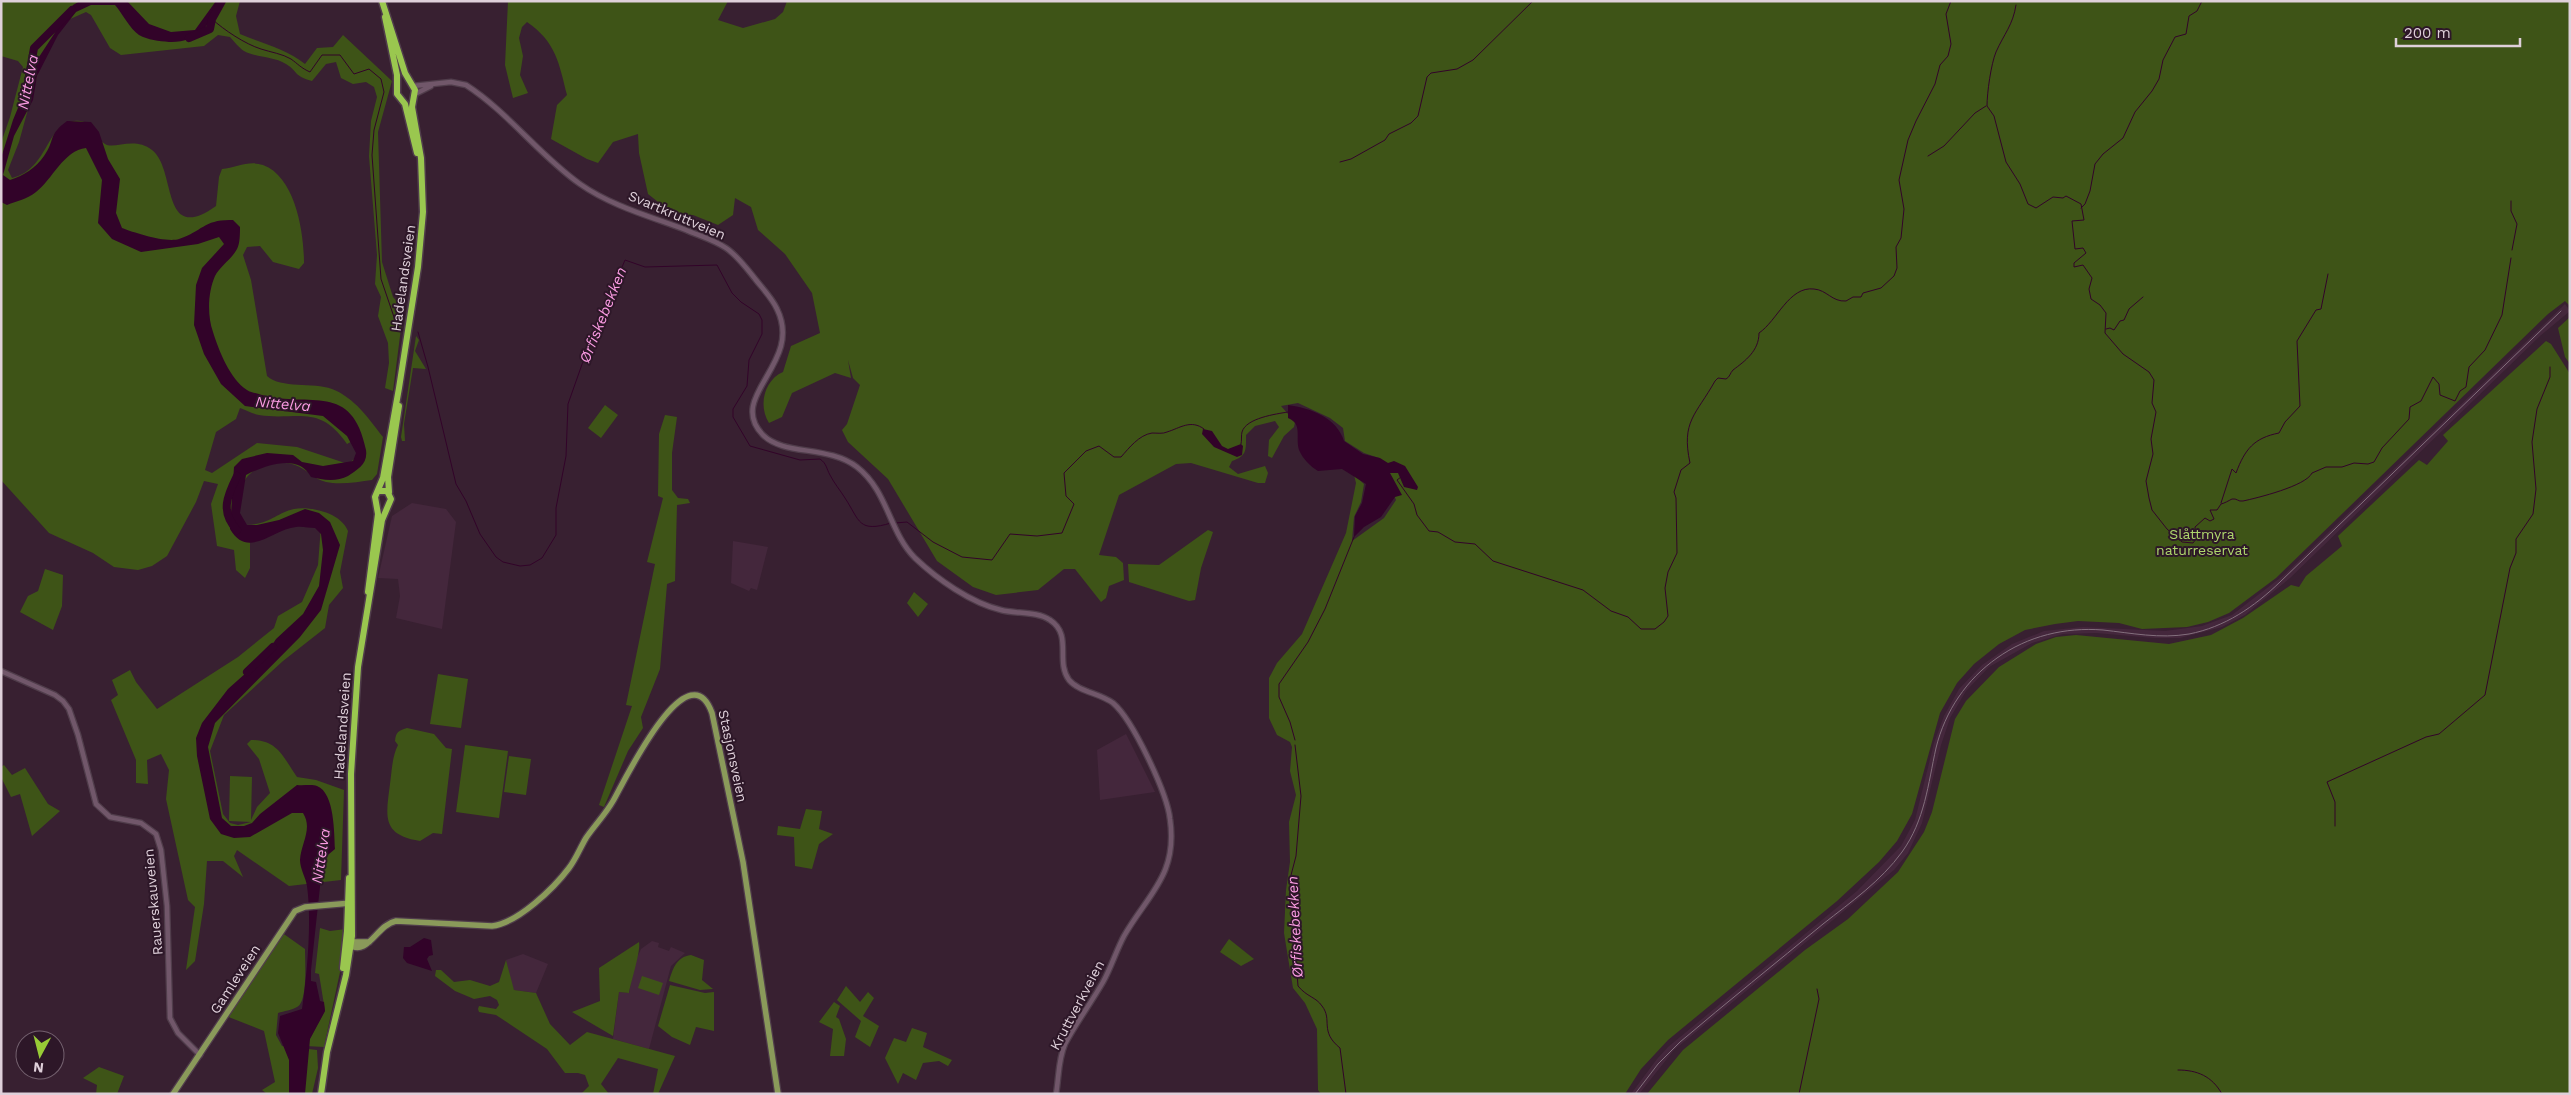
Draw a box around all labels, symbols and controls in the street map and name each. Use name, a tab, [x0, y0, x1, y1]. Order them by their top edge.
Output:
scale bar	[2396, 15, 2520, 47]
text: 200 m	[2404, 24, 2451, 42]
water label: Nittelva	[14, 53, 42, 111]
street label: Svartkruttveien	[626, 187, 728, 243]
street label: Hadelandsveien	[388, 224, 418, 332]
water label: Ørfiskebekken	[576, 264, 630, 366]
water label: Nittelva	[255, 393, 311, 415]
park label: Slåttmyra naturreservat	[2156, 526, 2248, 558]
street label: Hadelandsveien	[330, 672, 354, 780]
street label: Stasjonsveien	[715, 708, 751, 804]
water label: Nittelva	[308, 827, 334, 885]
street label: Rauerskauveien	[140, 848, 166, 956]
water label: Ørfiskebekken	[1283, 876, 1307, 978]
street label: Gamleveien	[207, 941, 263, 1017]
street label: Kruttverkveien	[1047, 957, 1107, 1053]
north arrow	[15, 1030, 65, 1080]
text: N	[32, 1059, 45, 1076]

